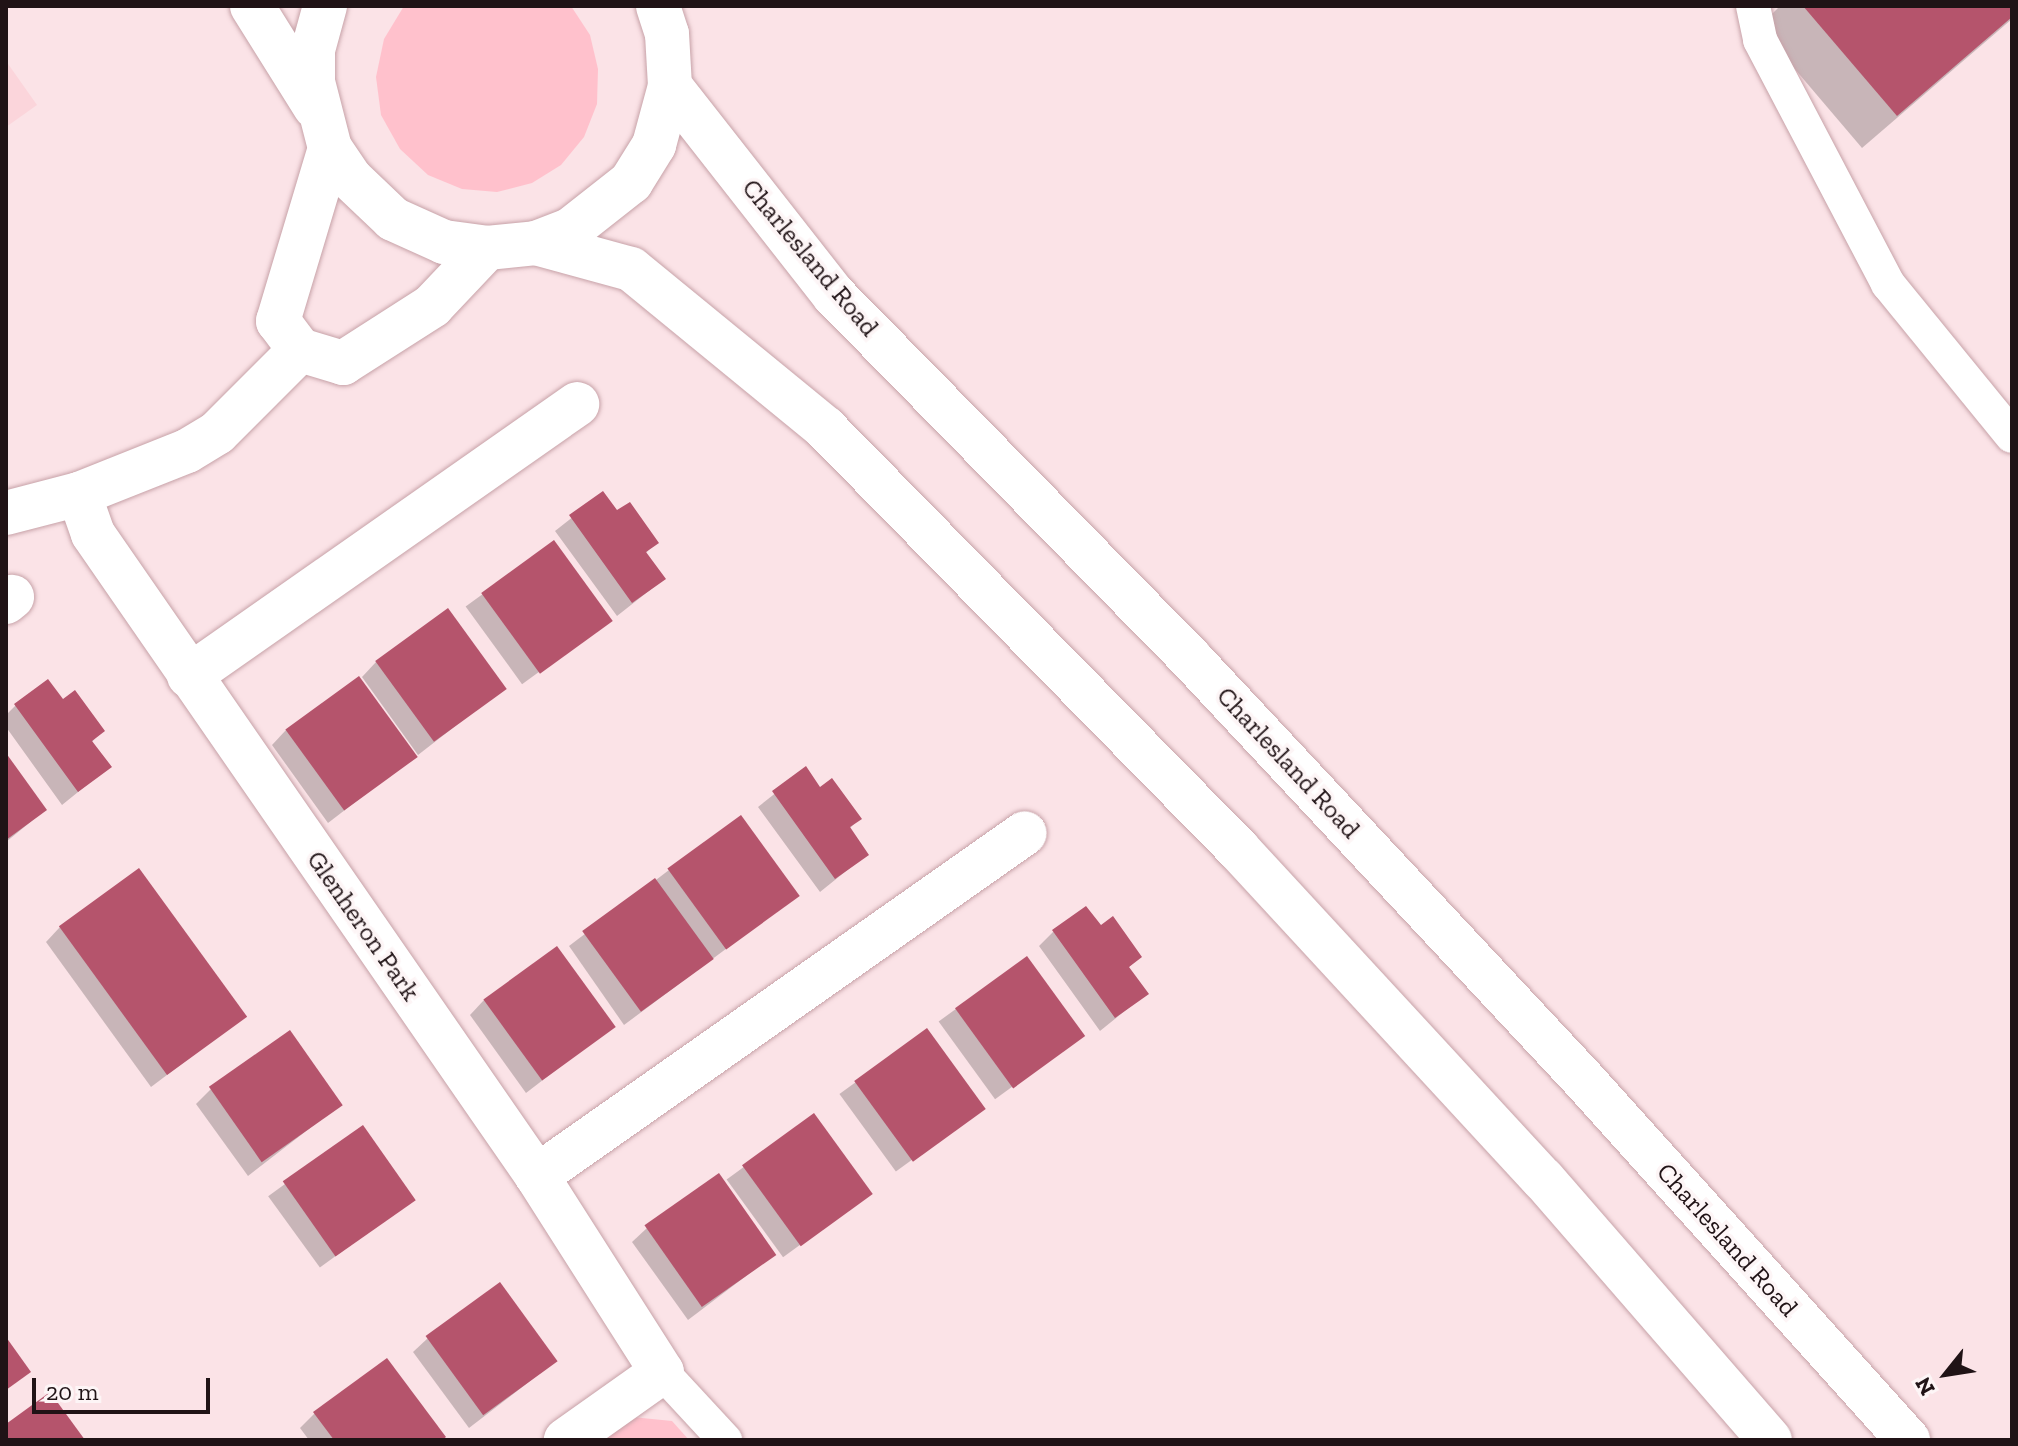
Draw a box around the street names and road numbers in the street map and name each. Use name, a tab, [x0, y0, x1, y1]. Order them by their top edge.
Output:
street label: Charlesland Road	[735, 173, 885, 343]
street label: Charlesland Road	[1210, 681, 1366, 845]
street label: Glenheron Park	[300, 845, 426, 1007]
street label: Charlesland Road	[1650, 1157, 1804, 1323]

